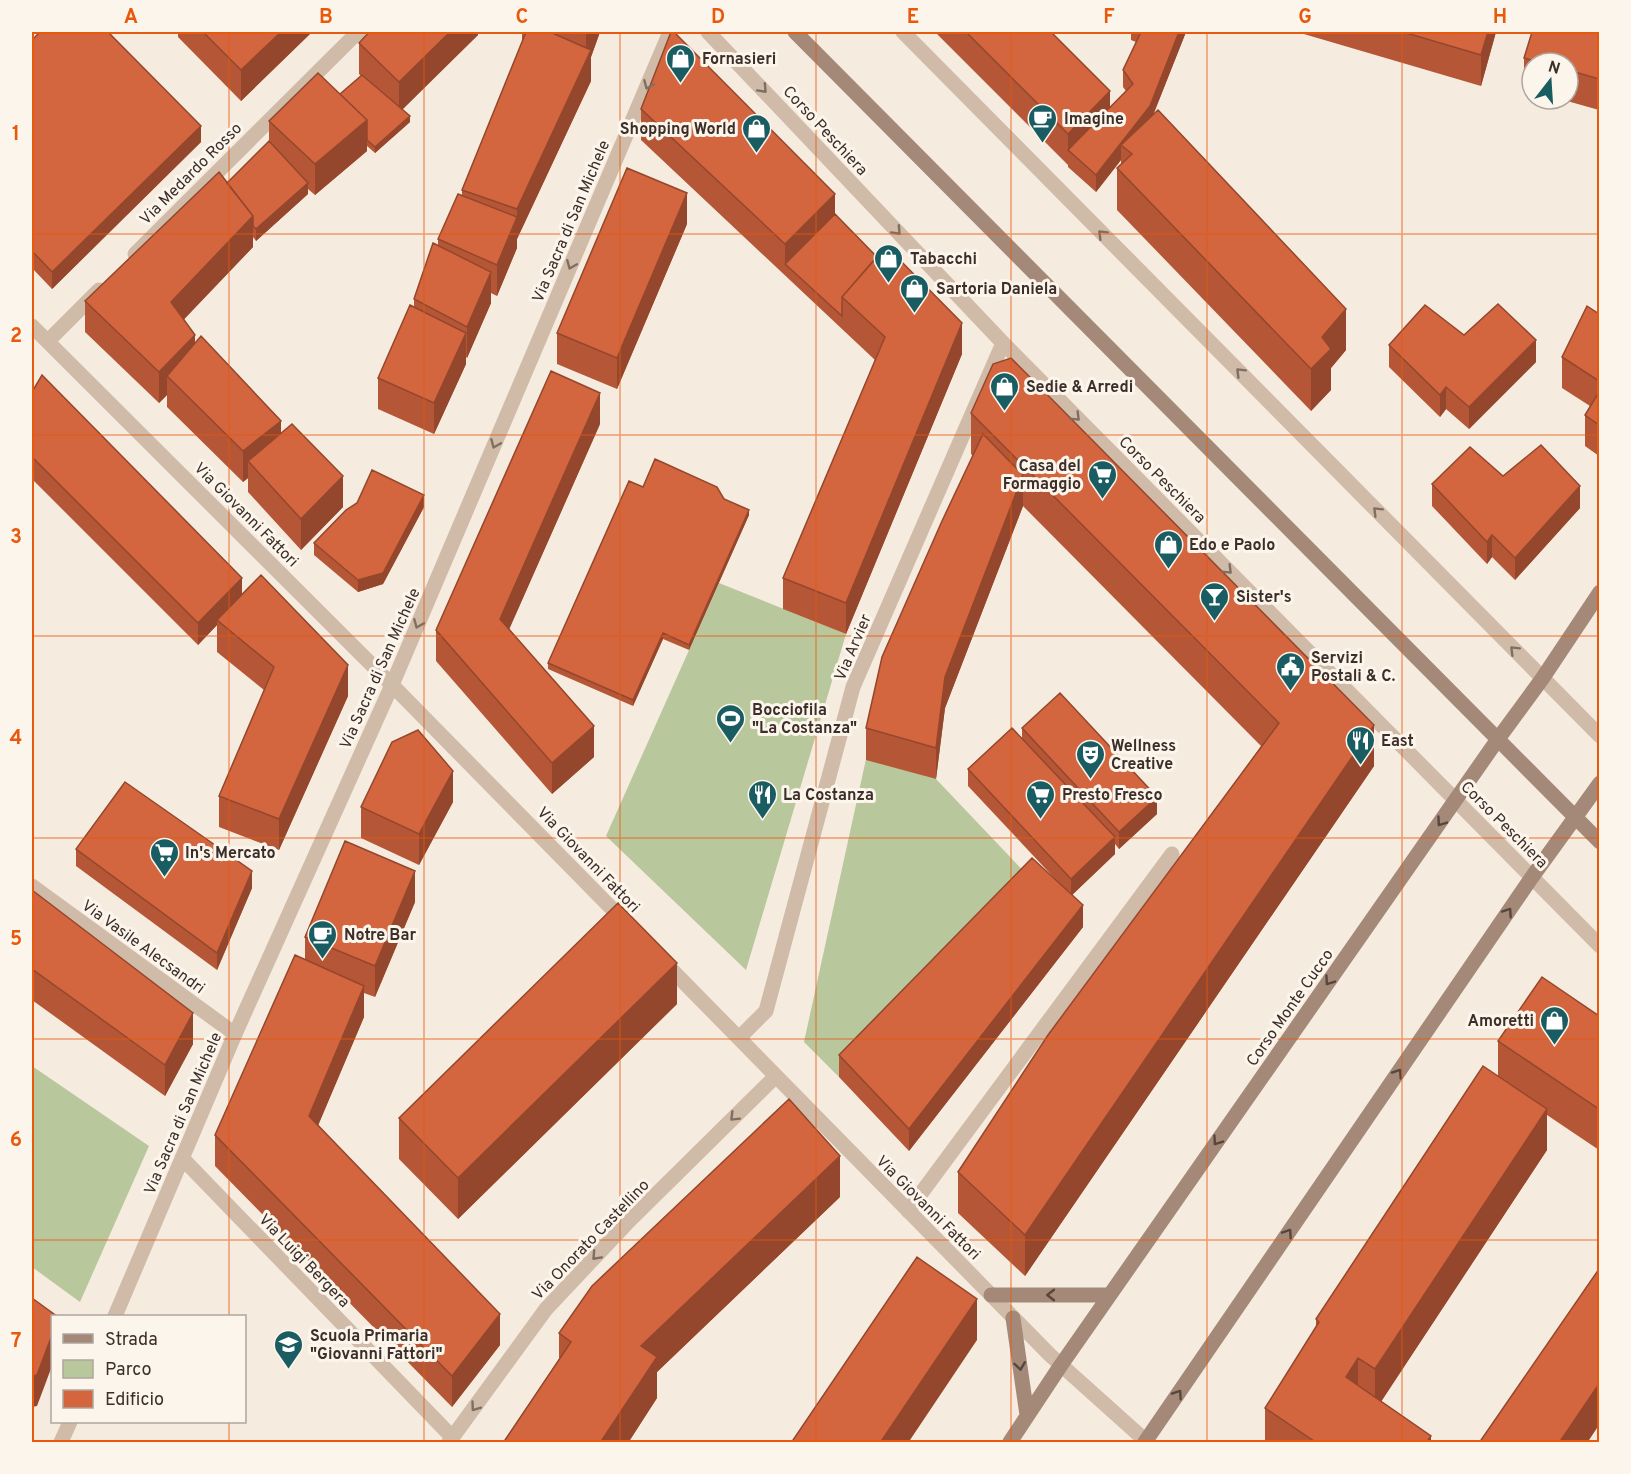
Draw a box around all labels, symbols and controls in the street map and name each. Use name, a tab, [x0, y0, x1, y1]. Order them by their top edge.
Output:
text: A	[124, 5, 138, 31]
text: B	[319, 5, 333, 31]
text: C	[516, 5, 528, 31]
text: D	[711, 5, 725, 31]
text: E	[907, 5, 919, 31]
text: F	[1103, 5, 1115, 31]
text: G	[1298, 5, 1312, 31]
text: H	[1493, 5, 1507, 31]
shop icon: Fornasieri	[665, 42, 697, 84]
place label: Fornasieri	[702, 50, 776, 70]
north arrow	[1520, 51, 1580, 111]
text: N	[1545, 57, 1562, 80]
one-way arrow	[643, 79, 655, 90]
one-way arrow	[755, 82, 766, 93]
street label: Corso Peschiera	[778, 82, 871, 180]
cafe icon: Imagine	[1027, 102, 1059, 144]
place label: Imagine	[1064, 110, 1124, 130]
shop icon: Shopping World	[741, 112, 773, 154]
street label: Via Medardo Rosso	[136, 119, 247, 230]
place label: Shopping World	[620, 120, 736, 140]
text: 1	[12, 122, 20, 148]
street label: Via Sacra di San Michele	[529, 138, 615, 306]
one-way arrow	[889, 224, 900, 235]
one-way arrow	[1099, 230, 1110, 241]
shop icon: Tabacchi	[873, 242, 905, 284]
place label: Tabacchi	[910, 250, 977, 270]
one-way arrow	[566, 258, 578, 269]
shop icon: Sartoria Daniela	[899, 272, 931, 314]
place label: Sartoria Daniela	[936, 280, 1057, 300]
text: 2	[10, 324, 22, 350]
one-way arrow	[1236, 369, 1247, 380]
shop icon: Sedie & Arredi	[989, 370, 1021, 412]
place label: Sedie & Arredi	[1026, 378, 1133, 398]
one-way arrow	[1068, 409, 1079, 420]
street label: Corso Peschiera	[1114, 433, 1209, 528]
one-way arrow	[490, 438, 502, 449]
place label: Casa del Formaggio	[1003, 457, 1081, 495]
supermarket icon: Casa del Formaggio	[1086, 458, 1118, 500]
street label: Via Giovanni Fattori	[189, 459, 302, 572]
one-way arrow	[1373, 508, 1384, 519]
text: 3	[10, 525, 22, 551]
shop icon: Edo e Paolo	[1152, 528, 1184, 570]
place label: Edo e Paolo	[1189, 536, 1275, 556]
one-way arrow	[1220, 563, 1231, 574]
bar icon: Sister's	[1199, 580, 1231, 622]
street label: Via Sacra di San Michele	[336, 585, 425, 753]
place label: Sister's	[1236, 588, 1292, 608]
street label: Via Arvier	[831, 611, 877, 684]
one-way arrow	[413, 617, 425, 628]
one-way arrow	[1510, 646, 1521, 657]
place label: Servizi Postali & C.	[1311, 649, 1396, 687]
public building icon: Servizi Postali & C.	[1274, 650, 1306, 692]
place label: Bocciofila "La Costanza"	[752, 701, 857, 739]
sports icon: Bocciofila "La Costanza"	[715, 702, 747, 744]
restaurant icon: East	[1344, 724, 1376, 766]
text: 4	[10, 726, 22, 752]
place label: East	[1381, 732, 1414, 752]
place label: Wellness Creative	[1111, 737, 1176, 775]
theatre icon: Wellness Creative	[1074, 738, 1106, 780]
restaurant icon: La Costanza	[746, 778, 778, 820]
supermarket icon: Presto Fresco	[1025, 778, 1057, 820]
street label: Corso Peschiera	[1456, 778, 1551, 873]
place label: La Costanza	[783, 786, 874, 806]
place label: Presto Fresco	[1062, 786, 1163, 806]
street label: Via Giovanni Fattori	[532, 803, 643, 918]
one-way arrow	[1437, 815, 1448, 826]
supermarket icon: In's Mercato	[148, 836, 180, 878]
place label: In's Mercato	[185, 844, 276, 864]
street label: Via Vasile Alecsandri	[77, 896, 208, 999]
one-way arrow	[1501, 907, 1512, 918]
cafe icon: Notre Bar	[307, 918, 339, 960]
place label: Notre Bar	[344, 926, 416, 946]
text: 5	[10, 927, 22, 953]
street label: Corso Monte Cucco	[1243, 946, 1339, 1071]
one-way arrow	[1325, 975, 1336, 986]
shop icon: Amoretti	[1539, 1004, 1571, 1046]
place label: Amoretti	[1468, 1012, 1534, 1032]
street label: Via Sacra di San Michele	[141, 1030, 227, 1198]
one-way arrow	[1391, 1068, 1402, 1079]
one-way arrow	[730, 1110, 741, 1121]
text: 6	[10, 1128, 22, 1154]
one-way arrow	[1213, 1134, 1224, 1145]
street label: Via Giovanni Fattori	[871, 1152, 984, 1265]
street label: Via Onorato Castellino	[529, 1176, 654, 1305]
street label: Via Luigi Bergera	[254, 1210, 353, 1312]
one-way arrow	[1281, 1229, 1292, 1240]
one-way arrow	[593, 1248, 604, 1259]
one-way arrow	[1047, 1289, 1056, 1301]
legend	[51, 1315, 246, 1423]
place label: Scuola Primaria "Giovanni Fattori"	[310, 1327, 443, 1365]
school or university icon: Scuola Primaria "Giovanni Fattori"	[273, 1328, 305, 1370]
text: 7	[11, 1329, 21, 1355]
text: Strada	[105, 1329, 158, 1352]
text: Parco	[105, 1359, 151, 1382]
one-way arrow	[1014, 1362, 1026, 1371]
text: Edificio	[105, 1389, 164, 1412]
one-way arrow	[1171, 1390, 1182, 1401]
one-way arrow	[471, 1401, 482, 1412]

